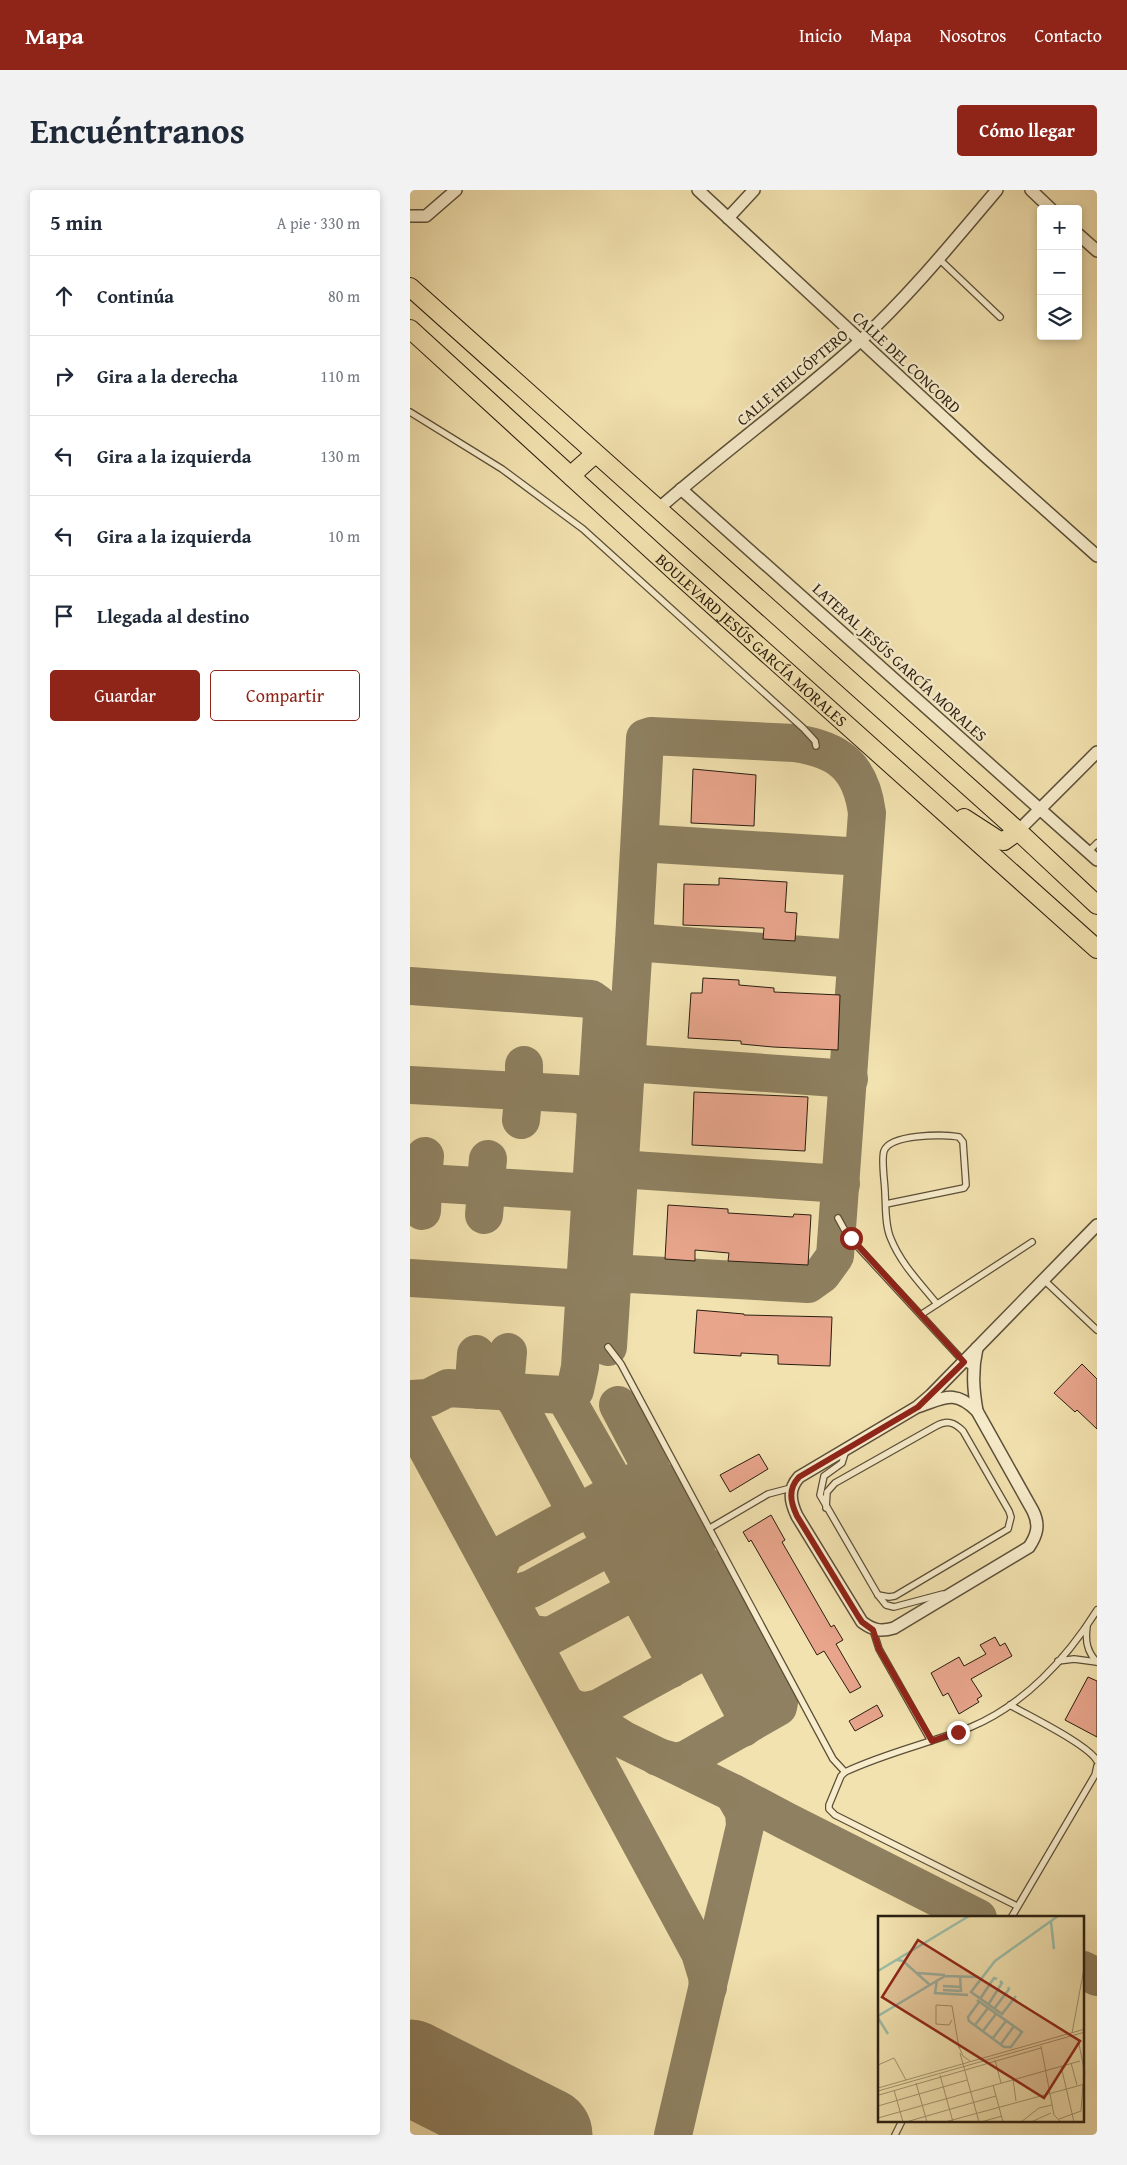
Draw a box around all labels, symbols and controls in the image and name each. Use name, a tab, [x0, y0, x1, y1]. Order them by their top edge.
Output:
text: Mapa	[25, 18, 84, 53]
text: Inicio	[799, 22, 842, 49]
text: Mapa	[870, 22, 911, 49]
text: Nosotros	[939, 22, 1007, 49]
text: Contacto	[1035, 22, 1102, 49]
text: Encuéntranos	[30, 105, 245, 156]
button: Cómo llegar	[957, 105, 1097, 156]
map controls	[1037, 205, 1082, 340]
button: +	[1037, 205, 1082, 250]
text: 5 min	[50, 207, 102, 238]
text: A pie · 330 m	[277, 211, 360, 235]
button: −	[1037, 250, 1082, 295]
icon: ahead	[50, 282, 78, 310]
text: Continúa	[97, 282, 174, 310]
text: 80 m	[328, 284, 360, 308]
button: layers	[1037, 295, 1082, 340]
street label: CALLE DEL CONCORD	[847, 305, 967, 419]
street label: CALLE HELICÓPTERO	[731, 323, 853, 431]
icon: right	[50, 362, 78, 390]
text: Gira a la derecha	[97, 362, 238, 390]
text: 110 m	[320, 364, 360, 388]
icon: left	[50, 442, 78, 470]
text: Gira a la izquierda	[97, 442, 252, 470]
text: 130 m	[320, 444, 360, 468]
icon: left	[50, 522, 78, 550]
text: Gira a la izquierda	[97, 522, 252, 550]
text: 10 m	[328, 524, 360, 548]
street label: BOULEVARD JESÚS GARCÍA MORALES	[651, 548, 853, 732]
street label: LATERAL JESÚS GARCÍA MORALES	[807, 577, 993, 747]
icon: arrive	[50, 602, 78, 630]
text: Llegada al destino	[97, 602, 249, 630]
button: Guardar	[50, 670, 200, 721]
button: Compartir	[210, 670, 360, 721]
route start	[840, 1227, 863, 1250]
route end	[947, 1721, 970, 1744]
inset map	[878, 1916, 1084, 2122]

